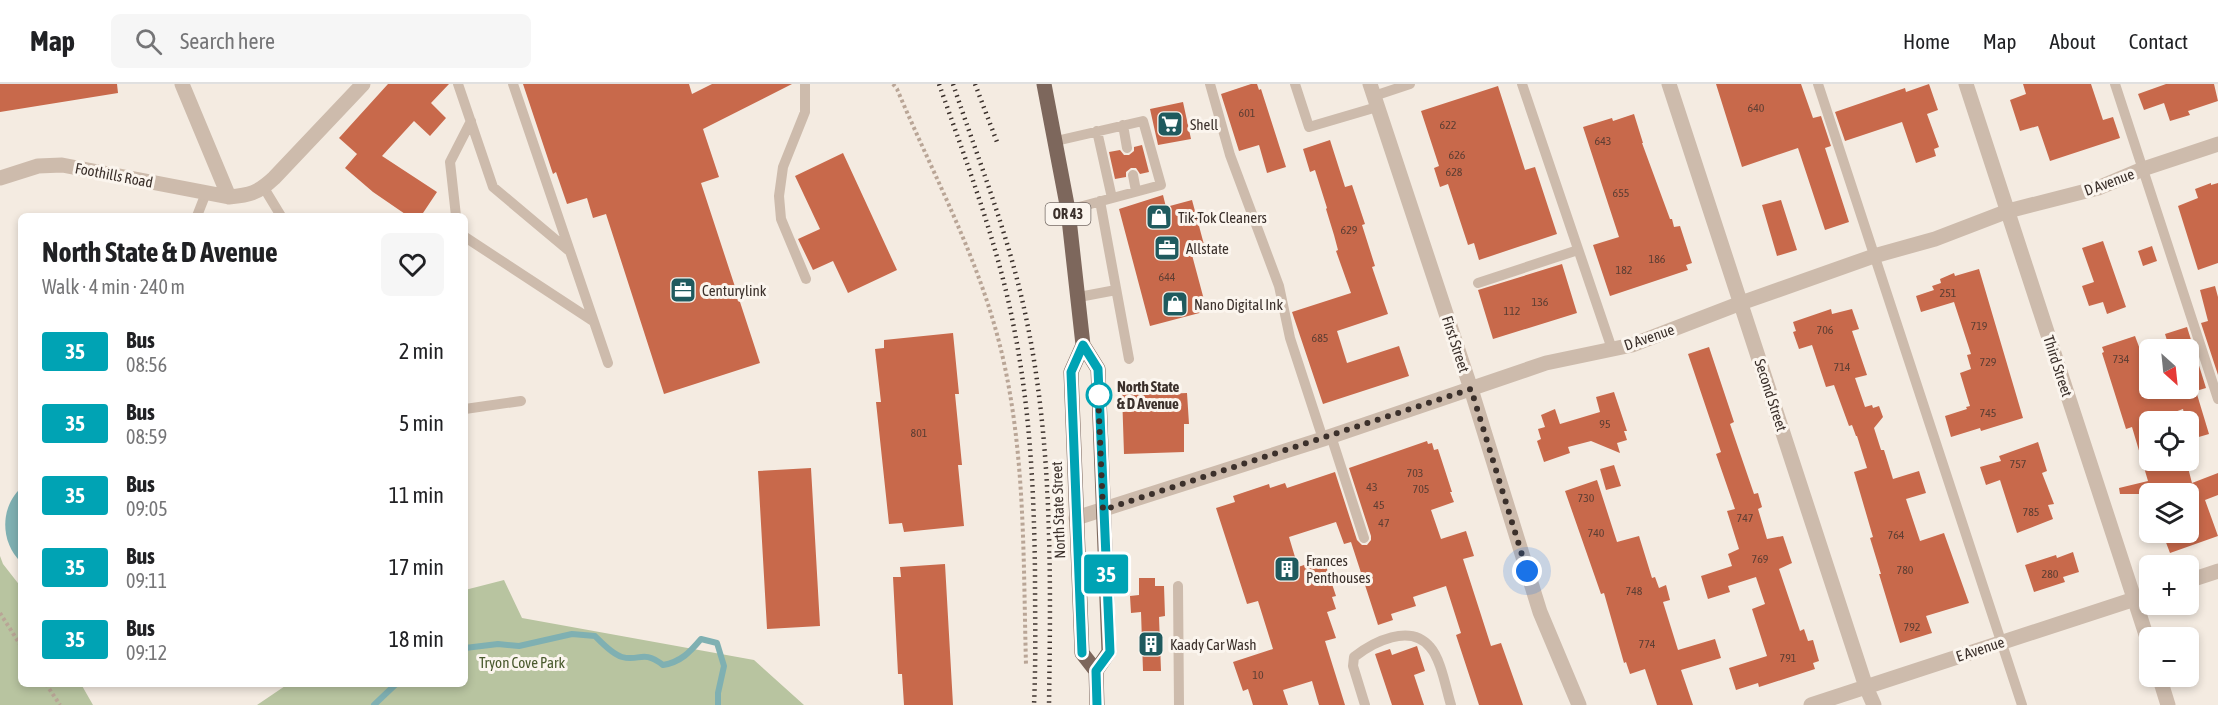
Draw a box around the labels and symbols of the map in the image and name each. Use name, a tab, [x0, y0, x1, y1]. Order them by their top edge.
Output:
house number: 640	[1748, 101, 1765, 115]
house number: 601	[1239, 106, 1256, 120]
supermarket icon: Shell	[1155, 109, 1185, 139]
place label: Shell	[1190, 116, 1218, 133]
house number: 622	[1440, 118, 1456, 132]
house number: 643	[1595, 134, 1611, 148]
house number: 626	[1449, 148, 1466, 162]
street label: Foothills Road	[74, 159, 154, 191]
house number: 628	[1446, 165, 1463, 179]
street label: D Avenue	[2082, 165, 2137, 199]
house number: 655	[1613, 186, 1629, 200]
shop icon: Tik-Tok Cleaners	[1144, 202, 1174, 232]
road number: OR 43	[1046, 203, 1090, 225]
place label: Tik-Tok Cleaners	[1178, 209, 1267, 226]
house number: 629	[1341, 223, 1358, 237]
office icon: Allstate	[1152, 233, 1182, 263]
place label: Allstate	[1186, 240, 1229, 257]
house number: 186	[1649, 252, 1666, 266]
house number: 182	[1616, 263, 1632, 277]
house number: 644	[1159, 270, 1176, 284]
office icon: Centurylink	[668, 275, 698, 305]
place label: Centurylink	[702, 282, 767, 299]
house number: 251	[1940, 286, 1957, 300]
shop icon: Nano Digital Ink	[1160, 289, 1190, 319]
house number: 136	[1532, 295, 1549, 309]
place label: Nano Digital Ink	[1194, 296, 1283, 313]
house number: 112	[1504, 304, 1520, 318]
street label: First Street	[1439, 314, 1473, 374]
house number: 719	[1971, 319, 1988, 333]
street label: D Avenue	[1622, 320, 1677, 353]
house number: 706	[1817, 323, 1834, 337]
house number: 685	[1312, 331, 1328, 345]
street label: Third Street	[2040, 333, 2076, 399]
north arrow	[2139, 339, 2199, 399]
house number: 734	[2113, 352, 2130, 366]
house number: 729	[1980, 355, 1997, 369]
street label: Second Street	[1751, 357, 1791, 433]
house number: 714	[1834, 360, 1851, 374]
place label: North State & D Avenue	[1117, 378, 1180, 412]
marker: North State & D Avenue	[1086, 382, 1112, 408]
house number: 745	[1980, 406, 1996, 420]
house number: 95	[1599, 417, 1611, 431]
house number: 801	[911, 426, 928, 440]
house number: 757	[2010, 457, 2027, 471]
street label: North State Street	[1048, 461, 1068, 559]
house number: 703	[1407, 466, 1423, 480]
house number: 43	[1366, 480, 1378, 494]
house number: 705	[1413, 482, 1429, 496]
house number: 730	[1578, 491, 1595, 505]
house number: 45	[1373, 498, 1385, 512]
house number: 785	[2023, 505, 2039, 519]
house number: 747	[1737, 511, 1754, 525]
house number: 47	[1378, 516, 1390, 530]
house number: 740	[1588, 526, 1605, 540]
house number: 764	[1888, 528, 1905, 542]
place label: Frances Penthouses	[1306, 552, 1371, 586]
house number: 769	[1752, 552, 1769, 566]
line badge: 35	[1079, 554, 1133, 594]
building icon: Frances Penthouses	[1272, 554, 1302, 584]
your location	[1512, 556, 1542, 586]
house number: 780	[1897, 563, 1914, 577]
house number: 280	[2042, 567, 2059, 581]
house number: 748	[1626, 584, 1643, 598]
house number: 792	[1904, 620, 1920, 634]
building icon: Kaady Car Wash	[1136, 629, 1166, 659]
street label: E Avenue	[1954, 633, 2007, 665]
place label: Kaady Car Wash	[1170, 636, 1257, 653]
house number: 774	[1639, 637, 1656, 651]
house number: 791	[1780, 651, 1797, 665]
park label: Tryon Cove Park	[479, 654, 565, 671]
house number: 10	[1252, 668, 1264, 682]

